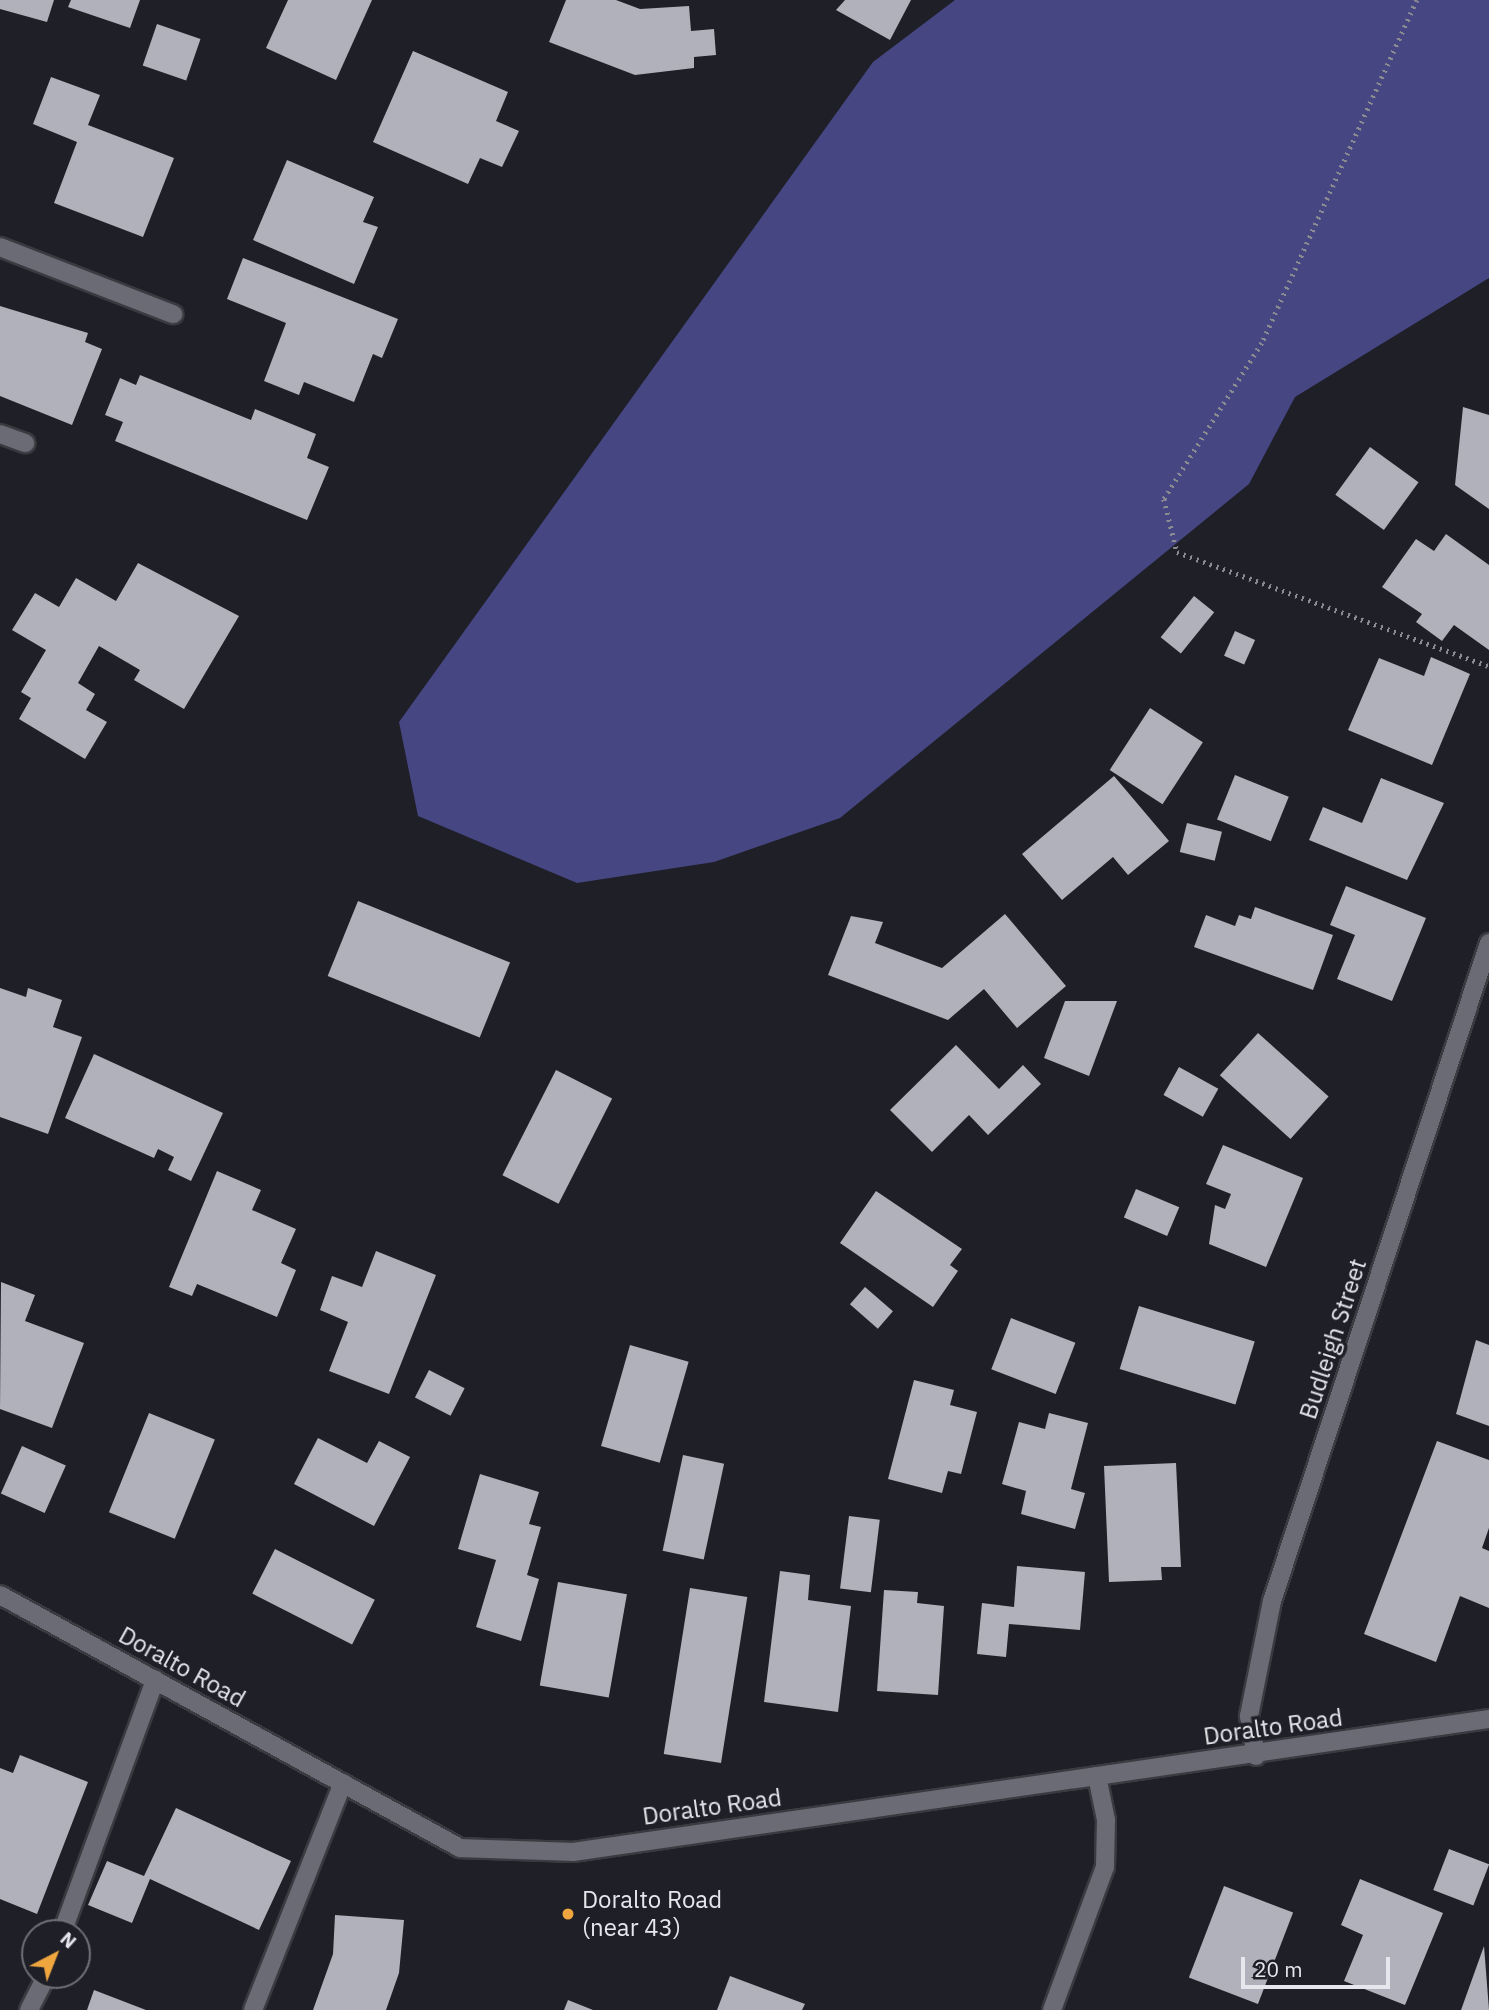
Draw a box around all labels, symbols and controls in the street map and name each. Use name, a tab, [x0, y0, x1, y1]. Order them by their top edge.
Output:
street label: Budleigh Street	[1294, 1255, 1372, 1423]
street label: Doralto Road	[114, 1620, 250, 1714]
street label: Doralto Road	[1202, 1703, 1344, 1751]
street label: Doralto Road	[641, 1783, 783, 1831]
place label: Doralto Road (near 43)	[582, 1886, 722, 1942]
marker: Doralto Road (near 43)	[560, 1906, 576, 1922]
north arrow	[21, 1919, 91, 1989]
text: N	[56, 1926, 82, 1953]
scale bar	[1244, 1944, 1393, 1988]
text: 20 m	[1254, 1955, 1303, 1983]

